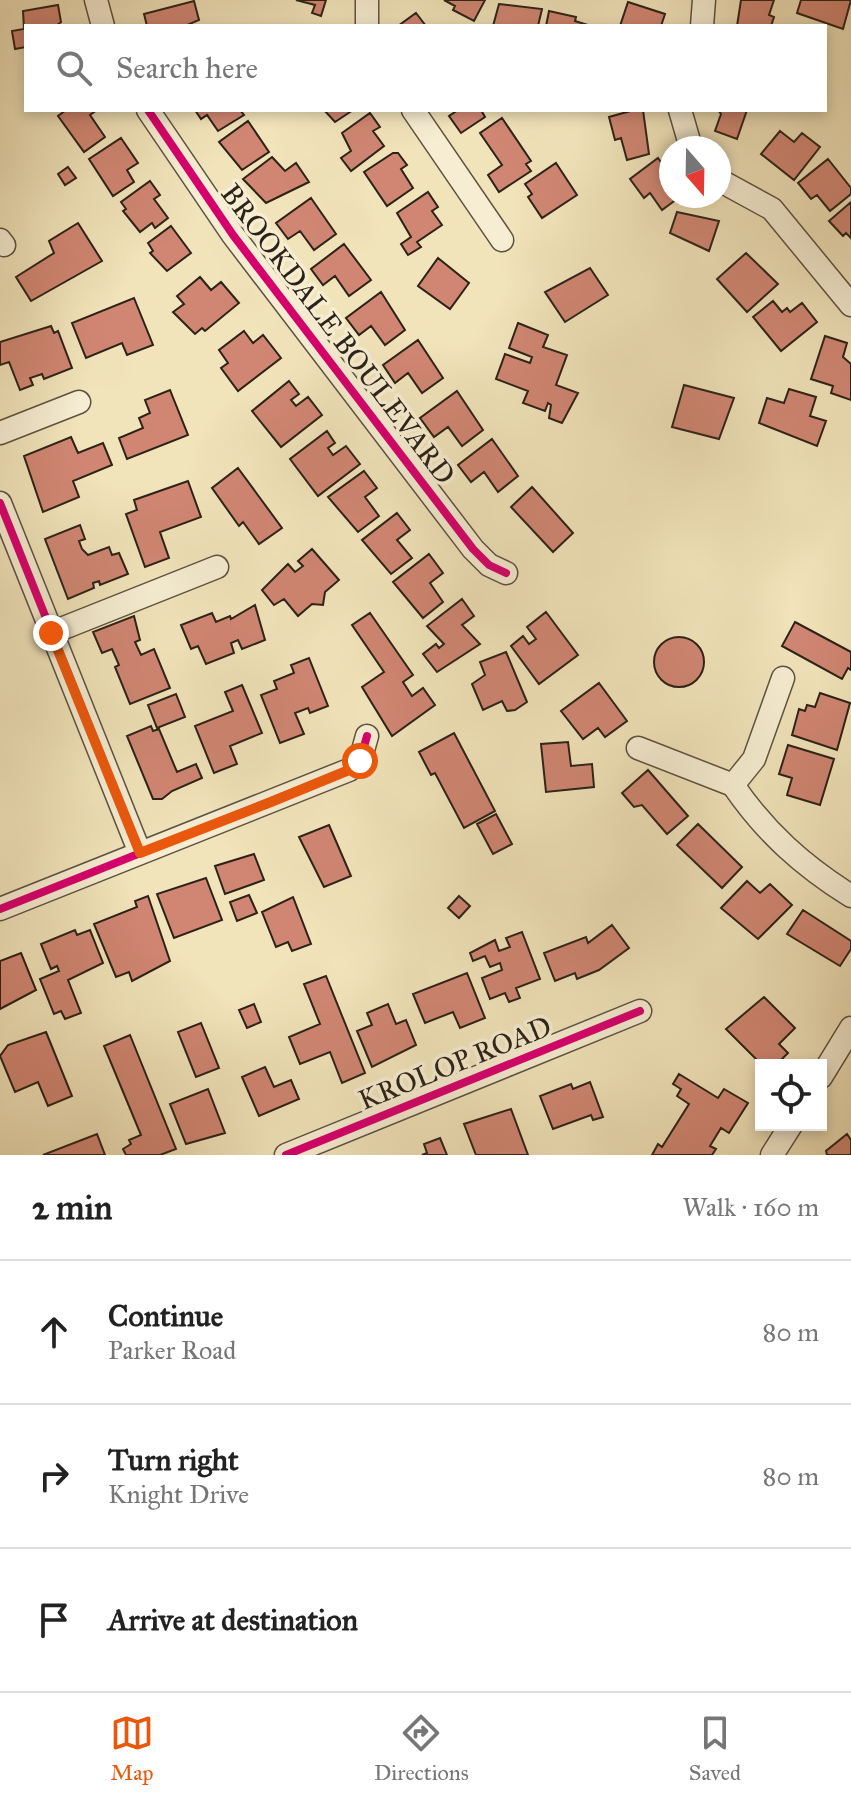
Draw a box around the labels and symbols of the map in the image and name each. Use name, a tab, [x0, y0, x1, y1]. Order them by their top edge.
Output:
north arrow	[659, 136, 731, 208]
street label: BROOKDALE BOULEVARD	[213, 177, 463, 491]
route end	[33, 615, 69, 651]
route start	[342, 743, 378, 779]
street label: KROLOP ROAD	[353, 1008, 557, 1118]

